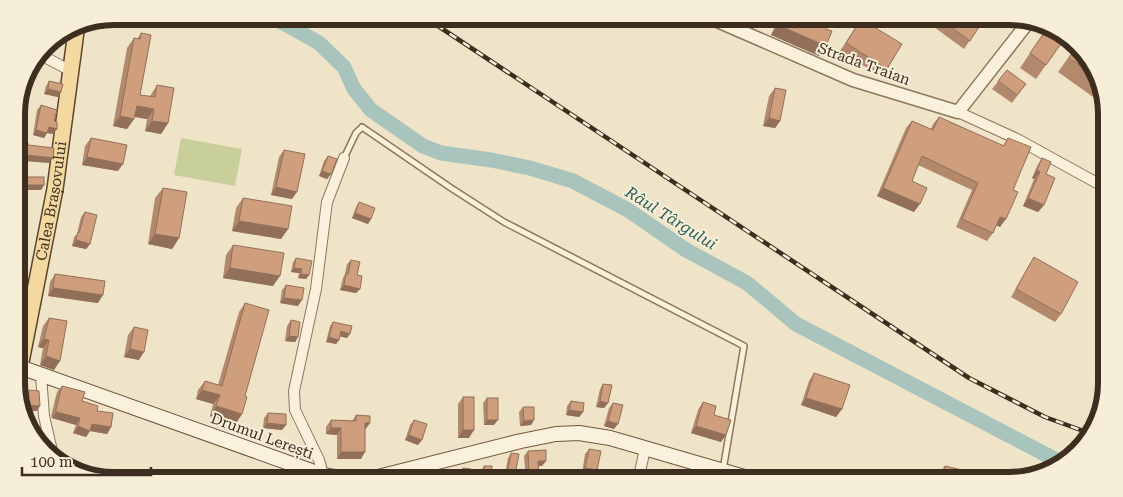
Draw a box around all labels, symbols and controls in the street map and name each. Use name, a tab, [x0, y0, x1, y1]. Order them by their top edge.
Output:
street label: Strada Traian	[815, 39, 913, 89]
street label: Calea Brașovului	[32, 140, 70, 262]
water label: Râul Târgului	[621, 182, 720, 254]
street label: Drumul Lerești	[208, 409, 316, 464]
scale bar	[22, 444, 151, 476]
text: 100 m	[30, 453, 73, 471]

